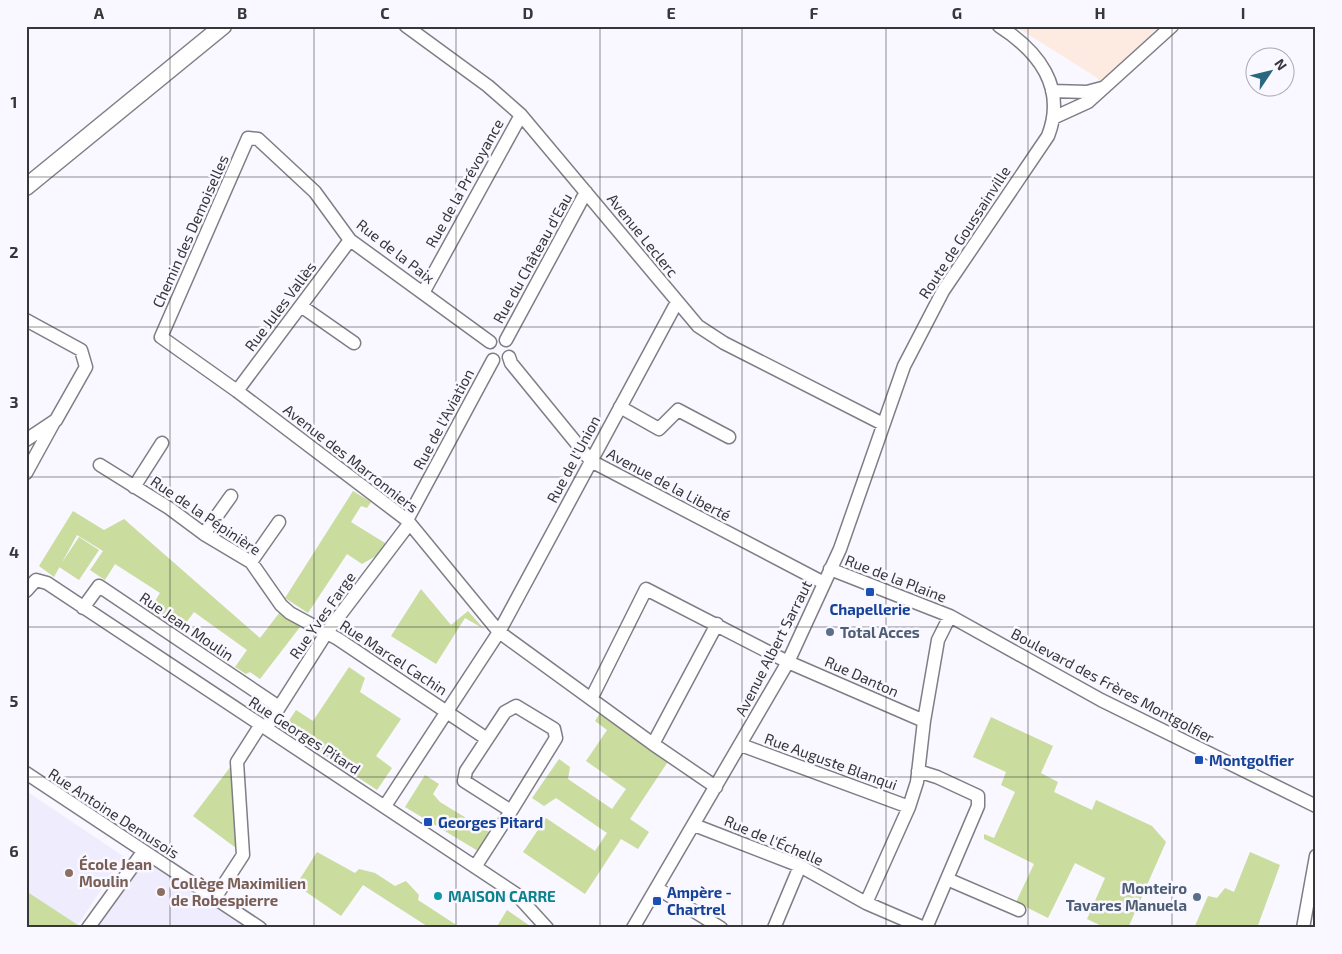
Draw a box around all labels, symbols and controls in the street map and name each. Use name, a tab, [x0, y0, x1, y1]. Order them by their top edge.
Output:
text: A	[94, 3, 105, 22]
text: B	[237, 3, 247, 22]
text: C	[380, 3, 390, 22]
text: D	[523, 3, 534, 22]
text: E	[666, 3, 676, 22]
text: F	[810, 3, 819, 22]
text: G	[952, 3, 962, 22]
text: H	[1094, 3, 1106, 22]
text: I	[1241, 3, 1245, 22]
north arrow	[1244, 48, 1294, 98]
text: N	[1271, 55, 1291, 73]
text: 1	[11, 92, 17, 111]
street label: Rue de la Prévoyance	[421, 116, 507, 250]
street label: Chemin des Demoiselles	[148, 152, 232, 310]
street label: Route de Goussainville	[914, 162, 1014, 302]
street label: Rue du Château d'Eau	[489, 190, 575, 326]
street label: Avenue Leclerc	[604, 190, 682, 280]
street label: Rue de la Paix	[353, 215, 439, 287]
text: 2	[9, 242, 19, 261]
street label: Rue Jules Vallès	[241, 258, 319, 354]
street label: Rue de l'Aviation	[409, 366, 477, 472]
text: 3	[9, 392, 19, 411]
street label: Avenue des Marronniers	[280, 400, 422, 516]
street label: Rue de l'Union	[542, 412, 604, 506]
street label: Avenue de la Liberté	[604, 444, 734, 524]
street label: Rue de la Pépinière	[148, 472, 264, 558]
text: 4	[9, 542, 19, 561]
street label: Rue de la Plaine	[843, 550, 949, 606]
street label: Rue Yves Farge	[285, 568, 359, 662]
street label: Avenue Albert Sarraut	[731, 577, 815, 719]
marker: Chapellerie	[864, 586, 876, 598]
street label: Rue Jean Moulin	[137, 588, 237, 664]
place label: Chapellerie	[829, 600, 911, 618]
street label: Rue Marcel Cachin	[337, 616, 451, 698]
place label: Total Acces	[840, 623, 920, 641]
street label: Boulevard des Frères Montgolfier	[1008, 624, 1218, 746]
marker: Total Acces	[824, 626, 836, 638]
street label: Rue Danton	[822, 652, 902, 700]
text: 5	[10, 691, 19, 710]
street label: Rue Georges Pitard	[246, 692, 364, 778]
street label: Rue Auguste Blanqui	[762, 729, 900, 793]
place label: Montgolfier	[1209, 751, 1294, 769]
marker: Montgolfier	[1193, 754, 1205, 766]
street label: Rue Antoine Demusois	[45, 764, 183, 862]
street label: Rue de l'Échelle	[722, 811, 826, 869]
place label: Georges Pitard	[438, 813, 543, 831]
marker: Georges Pitard	[422, 816, 434, 828]
text: 6	[9, 841, 19, 860]
place label: École Jean Moulin	[79, 854, 152, 890]
marker: École Jean Moulin	[63, 867, 75, 879]
place label: Collège Maximilien de Robespierre	[171, 874, 306, 909]
place label: Monteiro Tavares Manuela	[1066, 879, 1187, 914]
place label: Ampère - Chartrel	[667, 883, 732, 918]
marker: Collège Maximilien de Robespierre	[155, 886, 167, 898]
place label: MAISON CARRE	[448, 887, 556, 905]
marker: MAISON CARRE	[432, 890, 444, 902]
marker: Monteiro Tavares Manuela	[1191, 891, 1203, 903]
marker: Ampère - Chartrel	[651, 895, 663, 907]

